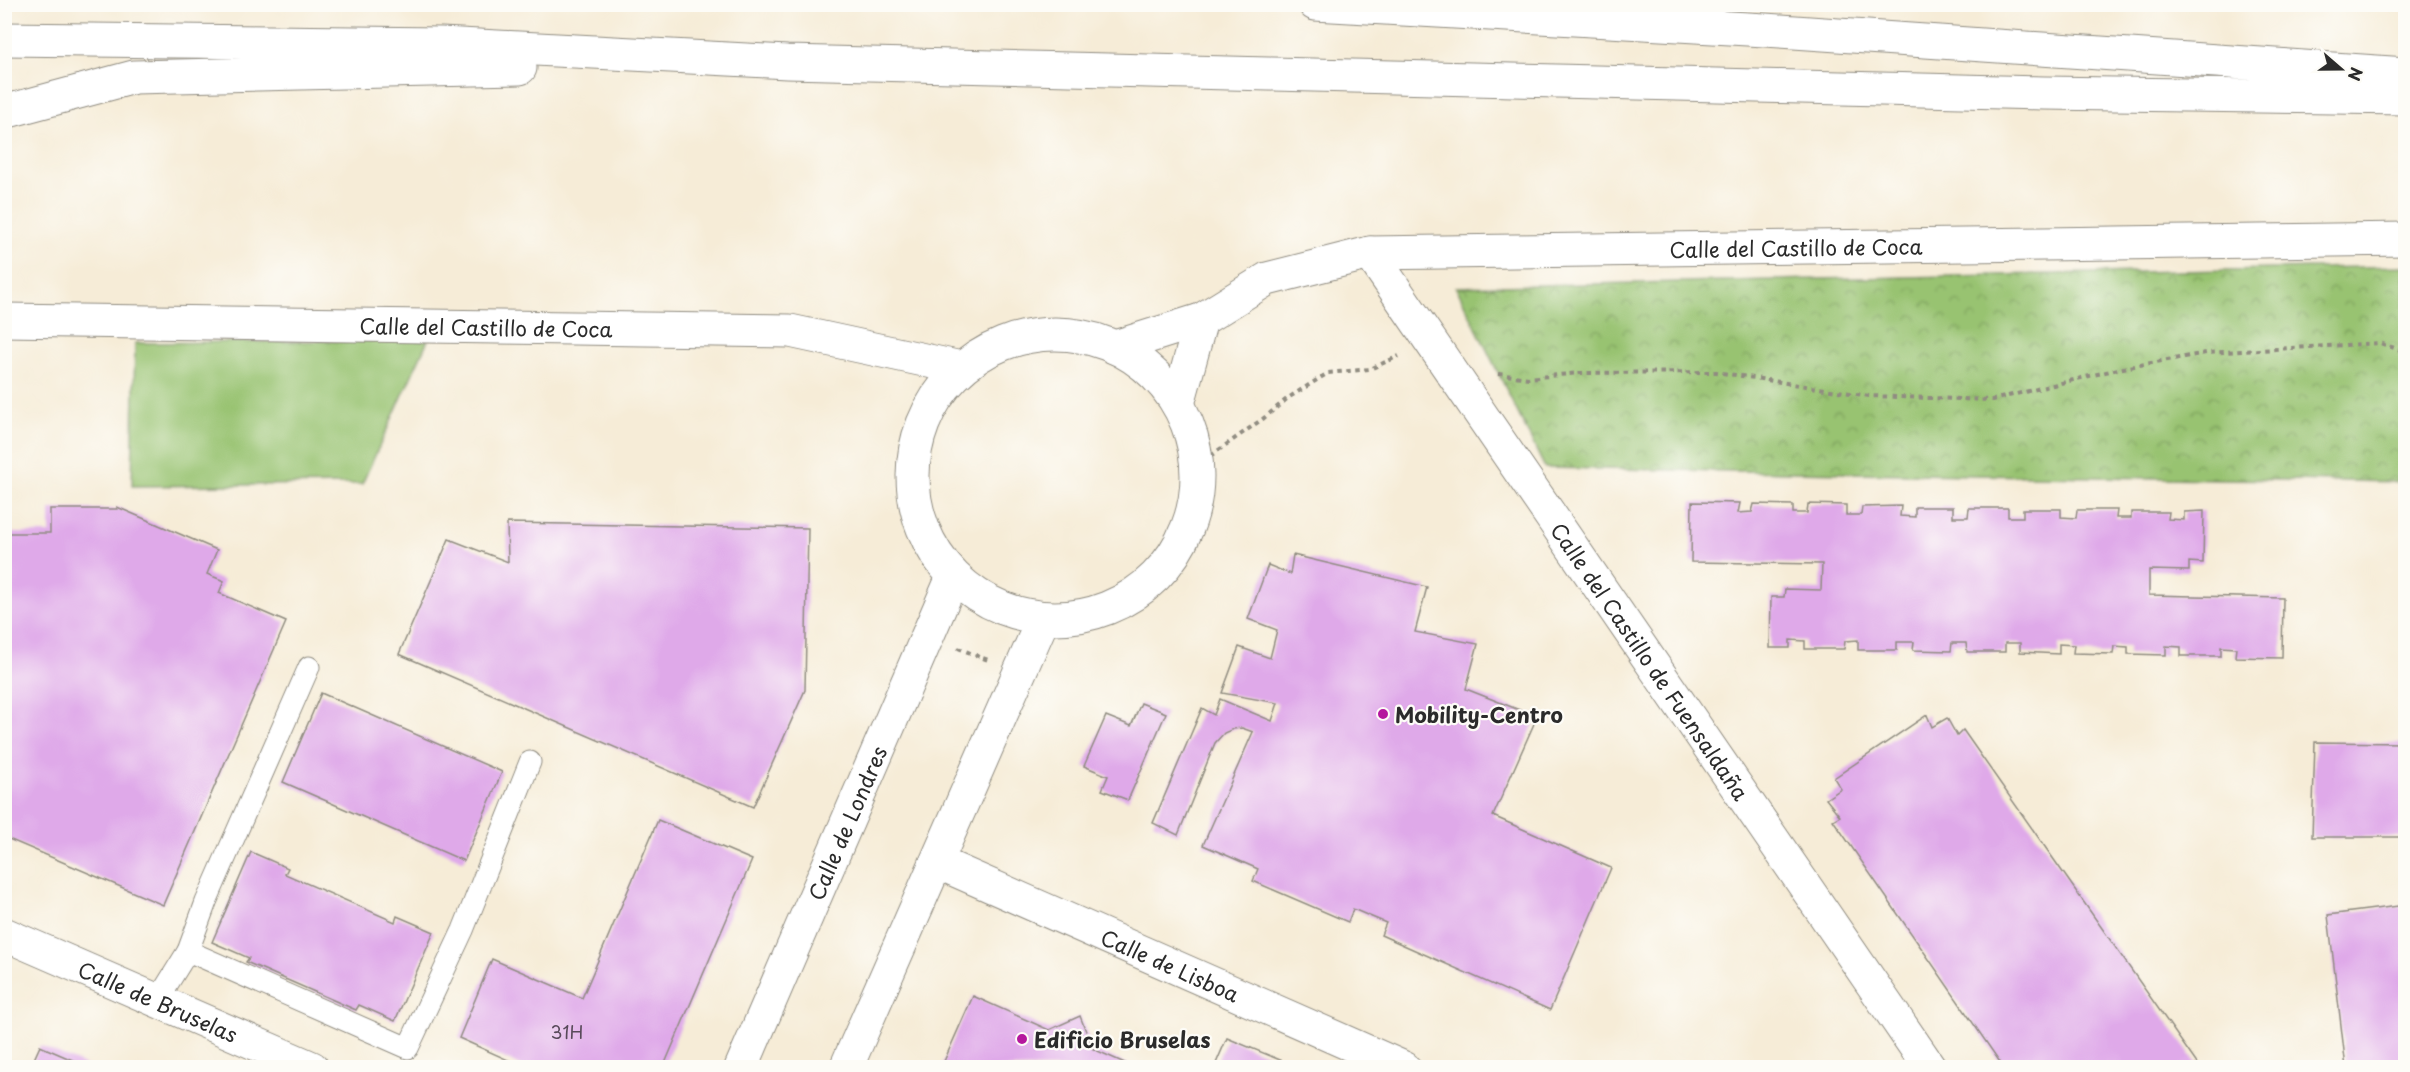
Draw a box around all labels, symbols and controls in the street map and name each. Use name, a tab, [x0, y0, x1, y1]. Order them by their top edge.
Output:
north arrow	[2311, 39, 2371, 99]
text: N	[2343, 64, 2369, 85]
street label: Calle del Castillo de Coca	[1669, 230, 1923, 265]
street label: Calle del Castillo de Coca	[359, 309, 613, 345]
street label: Calle del Castillo de Fuensaldaña	[1543, 516, 1758, 807]
place label: Mobility-Centro	[1395, 698, 1563, 730]
marker: Mobility-Centro	[1376, 707, 1390, 721]
street label: Calle de Londres	[799, 741, 894, 905]
street label: Calle de Lisboa	[1096, 920, 1245, 1009]
street label: Calle de Bruselas	[73, 952, 243, 1050]
house number: 31H	[551, 1018, 583, 1045]
place label: Edificio Bruselas	[1034, 1023, 1210, 1055]
marker: Edificio Bruselas	[1015, 1032, 1029, 1046]

